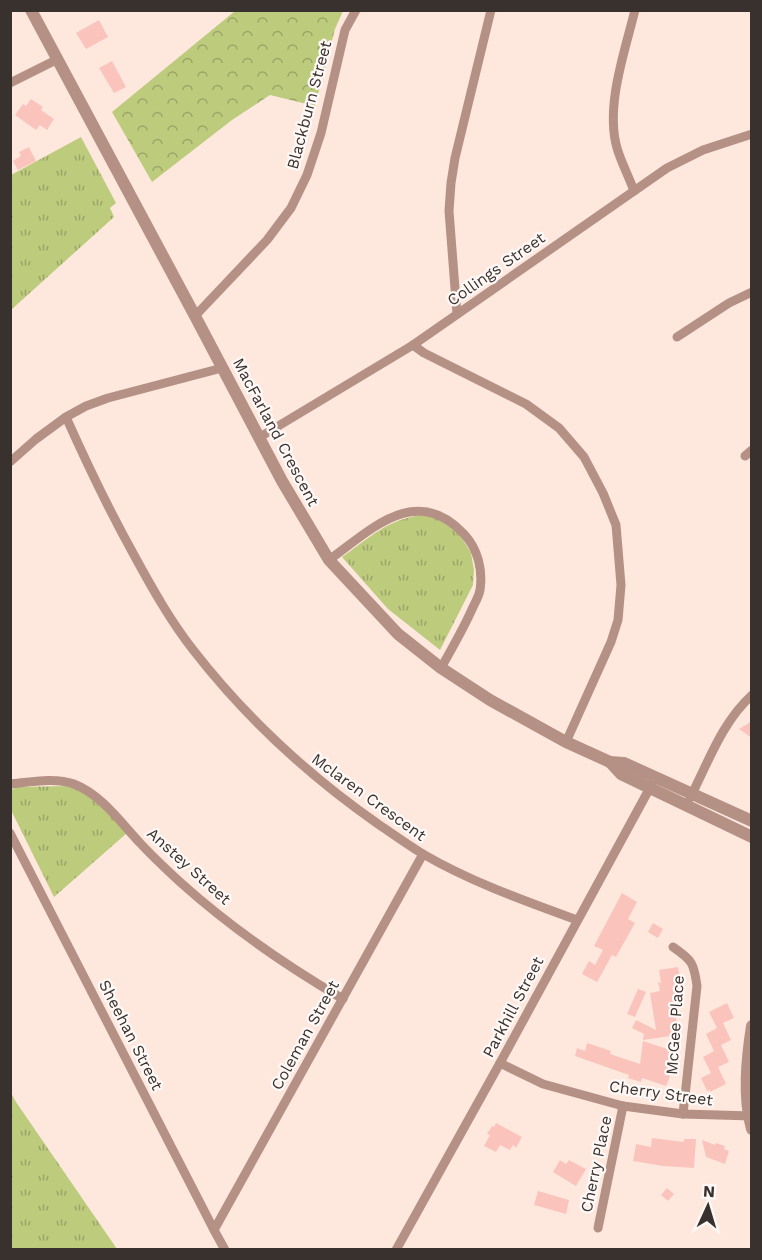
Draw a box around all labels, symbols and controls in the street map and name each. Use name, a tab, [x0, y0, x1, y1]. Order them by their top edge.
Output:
street label: Blackburn Street	[283, 38, 335, 171]
street label: Collings Street	[443, 228, 549, 310]
street label: MacFarland Crescent	[229, 355, 323, 510]
street label: Mclaren Crescent	[308, 749, 430, 845]
street label: Anstey Street	[143, 824, 235, 909]
street label: Parkhill Street	[478, 953, 548, 1061]
street label: McGee Place	[662, 975, 688, 1075]
street label: Sheehan Street	[95, 977, 167, 1094]
street label: Coleman Street	[267, 977, 343, 1093]
street label: Cherry Street	[608, 1076, 714, 1110]
street label: Cherry Place	[576, 1114, 616, 1214]
north arrow	[678, 1176, 738, 1236]
text: N	[702, 1182, 716, 1201]

